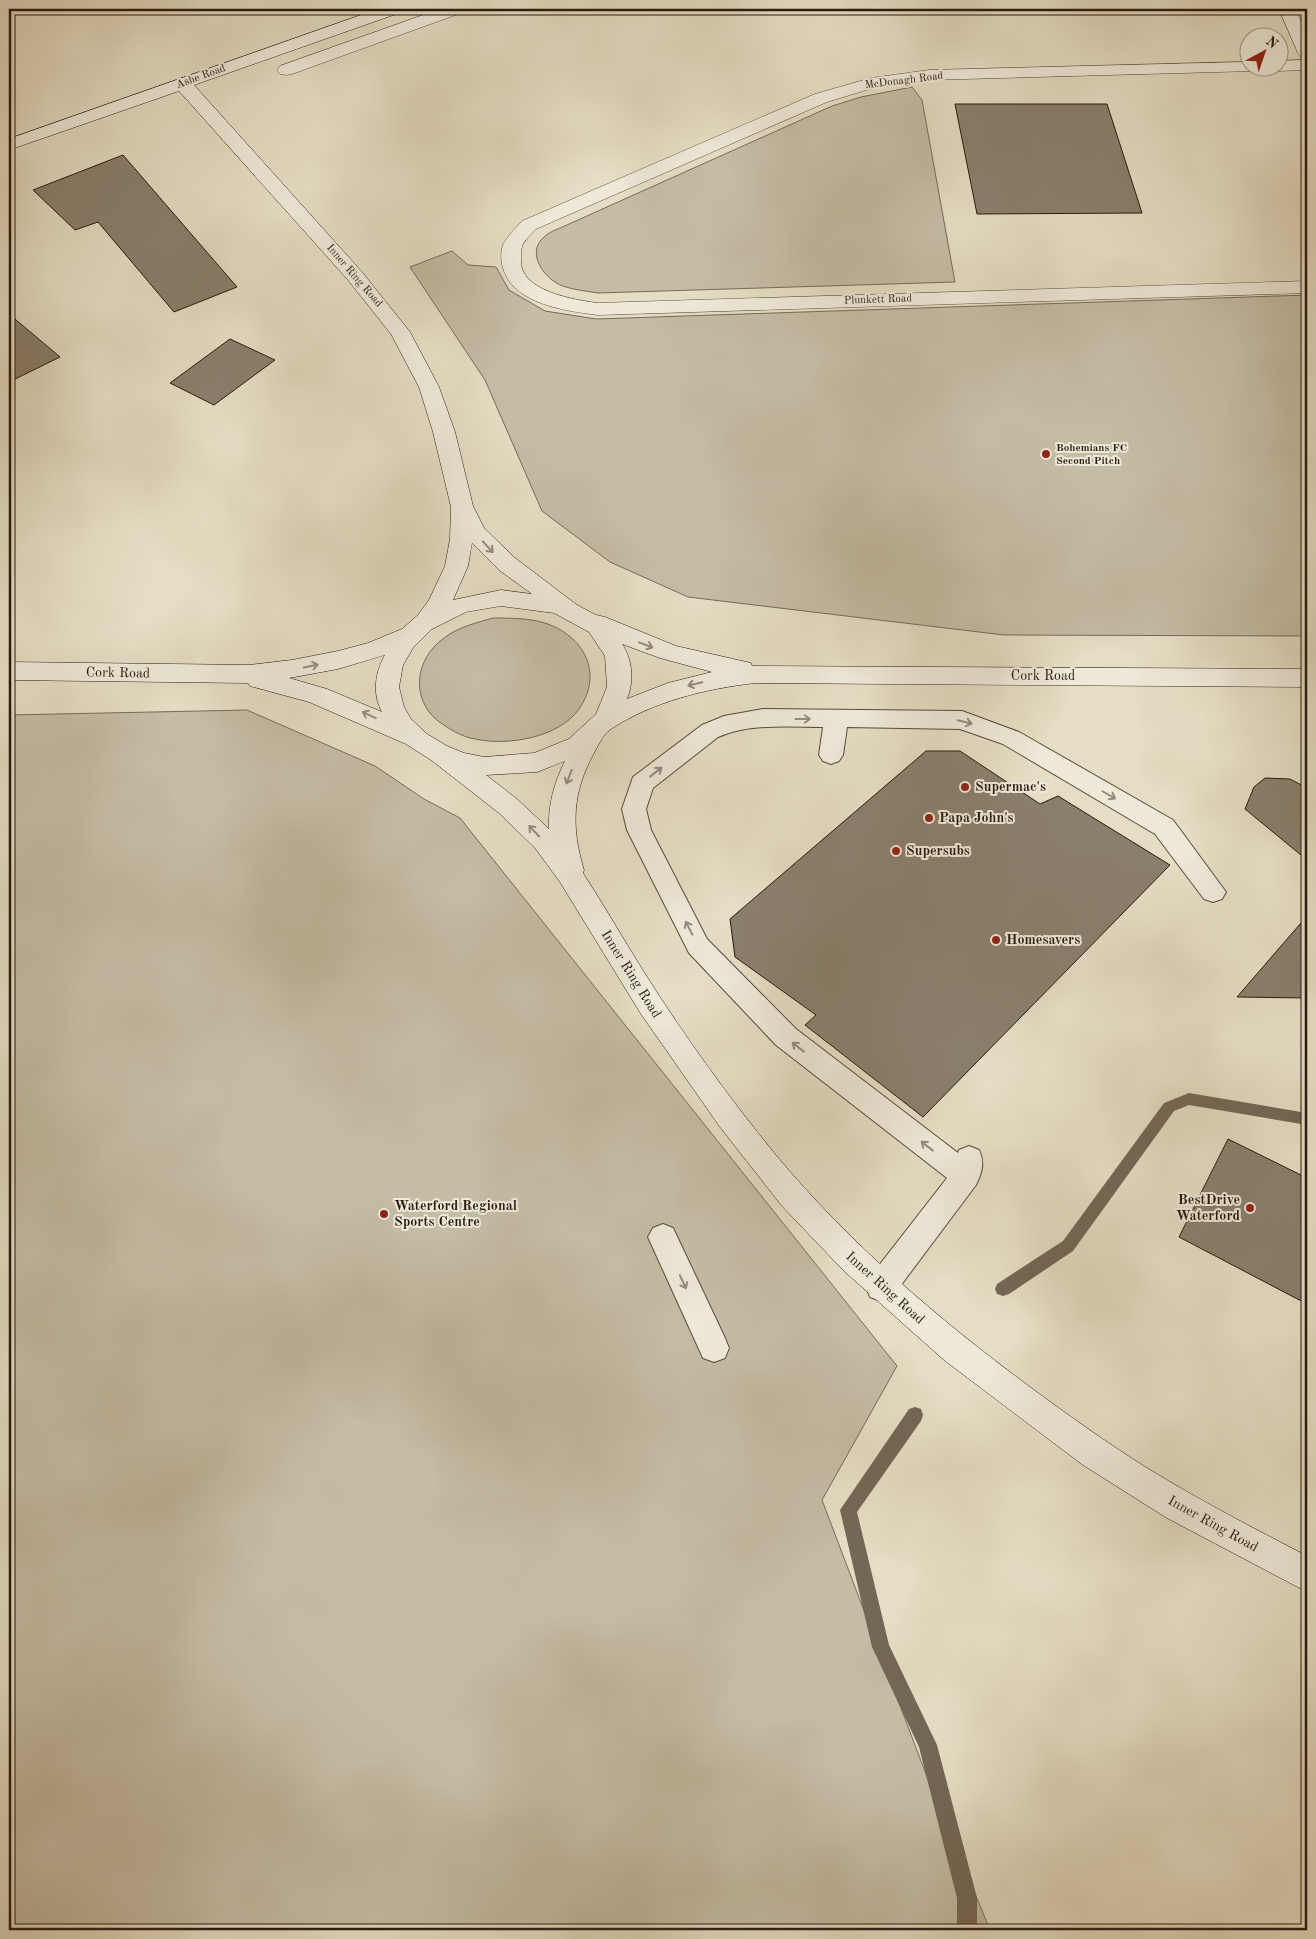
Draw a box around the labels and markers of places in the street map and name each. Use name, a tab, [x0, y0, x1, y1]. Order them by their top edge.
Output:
place label: Bohemians FC Second Pitch	[1056, 443, 1127, 467]
marker: Bohemians FC Second Pitch	[1040, 448, 1052, 460]
place label: Supermac's	[975, 780, 1046, 794]
marker: Supermac's	[959, 781, 971, 793]
place label: Papa John's	[939, 811, 1014, 825]
marker: Papa John's	[923, 812, 935, 824]
place label: Supersubs	[906, 844, 970, 858]
marker: Supersubs	[890, 845, 902, 857]
place label: Homesavers	[1006, 933, 1080, 947]
marker: Homesavers	[990, 934, 1002, 946]
place label: BestDrive Waterford	[1176, 1193, 1240, 1223]
place label: Waterford Regional Sports Centre	[394, 1199, 517, 1229]
marker: BestDrive Waterford	[1244, 1202, 1256, 1214]
marker: Waterford Regional Sports Centre	[378, 1208, 390, 1220]

